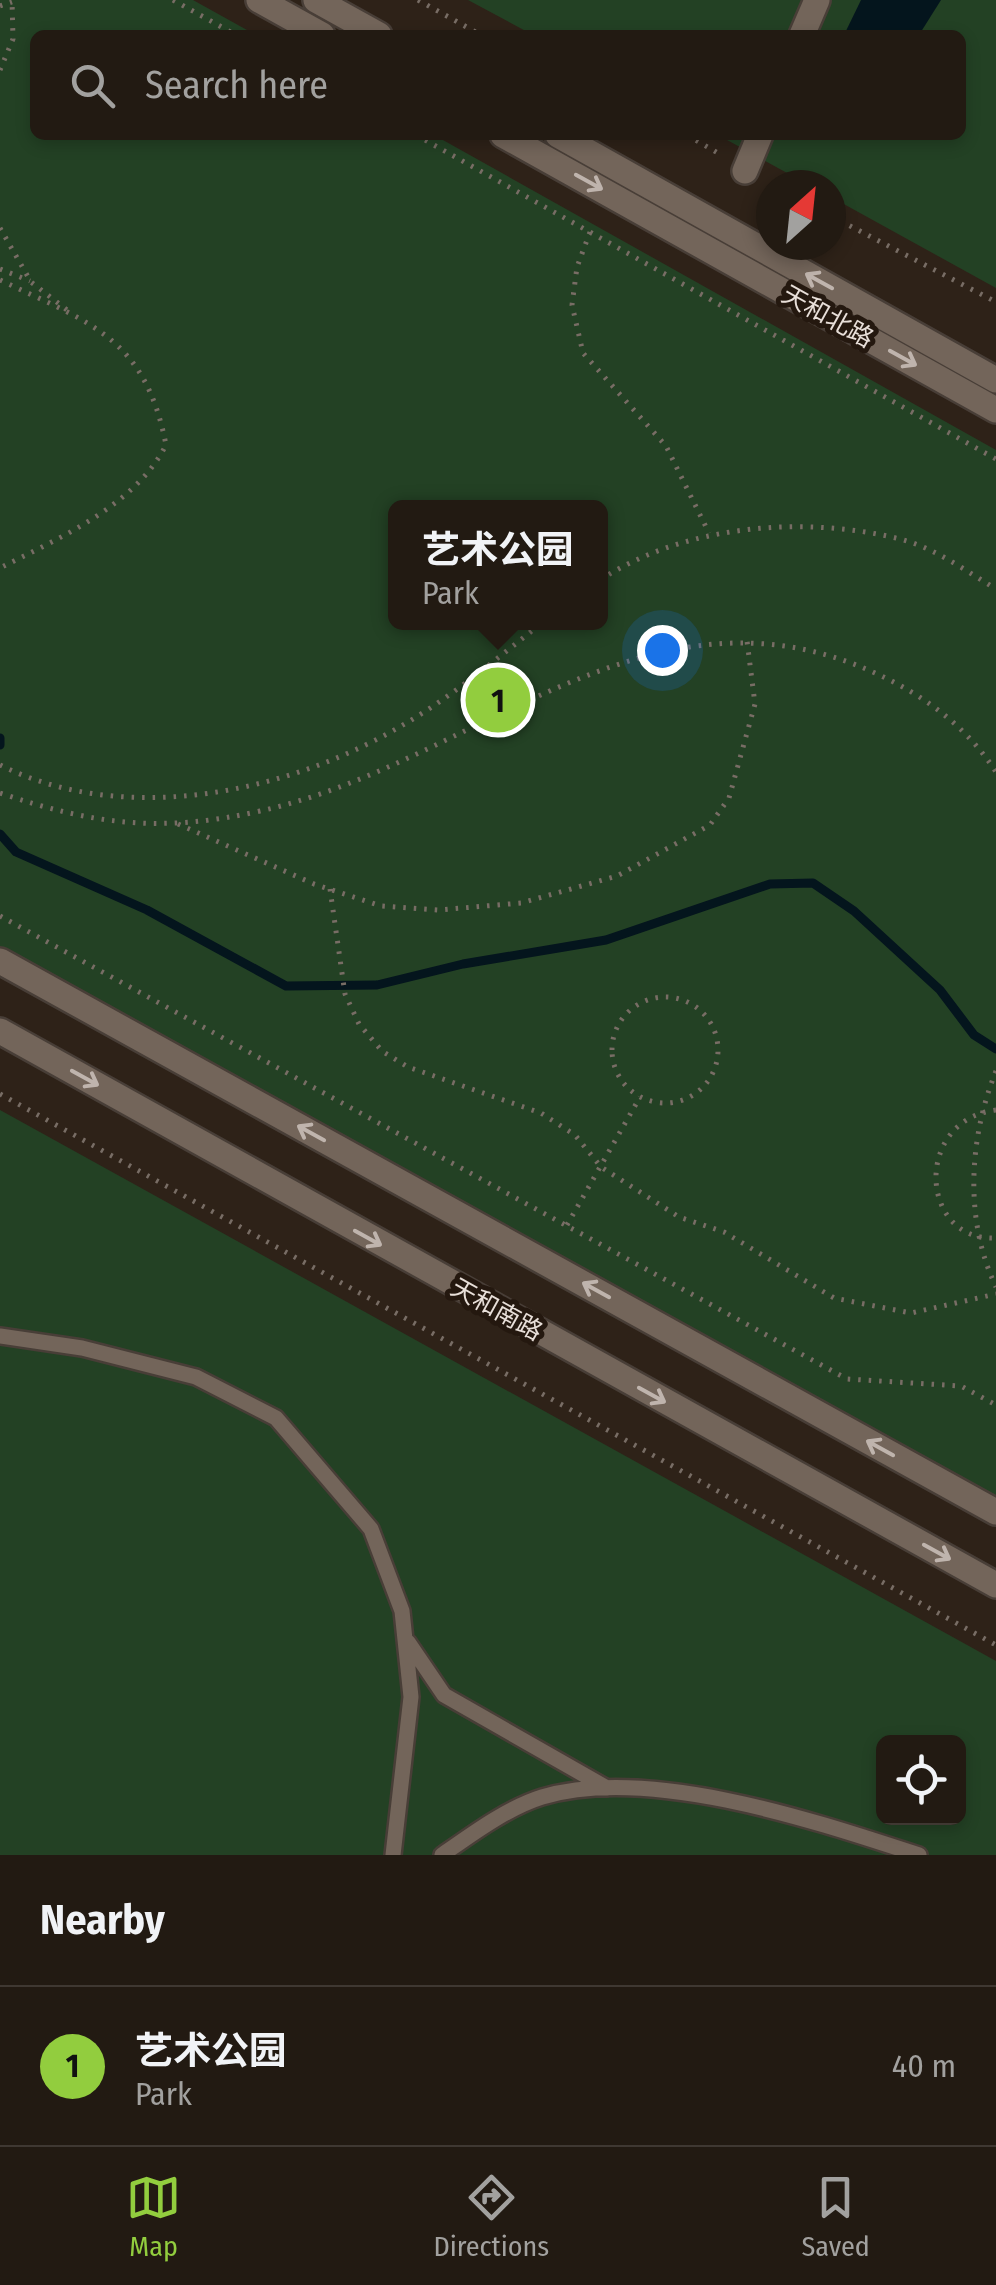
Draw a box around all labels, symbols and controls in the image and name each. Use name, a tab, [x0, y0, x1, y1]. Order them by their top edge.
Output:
search box	[30, 30, 966, 140]
icon: search	[65, 58, 120, 113]
text: Search here	[145, 62, 328, 108]
north arrow	[756, 170, 846, 260]
one-way arrow	[573, 173, 603, 193]
one-way arrow	[805, 271, 835, 291]
street label: 天和北路	[777, 280, 879, 354]
one-way arrow	[888, 348, 917, 368]
popup	[388, 500, 608, 630]
text: 艺术公园	[422, 527, 574, 573]
text: Park	[422, 574, 479, 612]
your location	[637, 625, 688, 676]
pin: 1	[466, 662, 530, 738]
one-way arrow	[70, 1069, 99, 1089]
one-way arrow	[297, 1123, 327, 1143]
one-way arrow	[353, 1228, 383, 1248]
street label: 天和南路	[446, 1273, 548, 1347]
one-way arrow	[581, 1280, 611, 1300]
one-way arrow	[637, 1386, 667, 1406]
one-way arrow	[866, 1437, 895, 1457]
one-way arrow	[922, 1543, 951, 1563]
map controls	[876, 1735, 966, 1825]
button: locate	[876, 1735, 966, 1825]
text: Nearby	[40, 1895, 165, 1945]
text: 艺术公园	[135, 2028, 287, 2074]
text: 1	[66, 2047, 79, 2085]
text: 40 m	[892, 2047, 956, 2085]
text: Park	[135, 2075, 192, 2113]
tab: Map	[126, 2170, 181, 2263]
tab: Directions	[433, 2170, 549, 2263]
tab: Saved	[801, 2170, 870, 2263]

